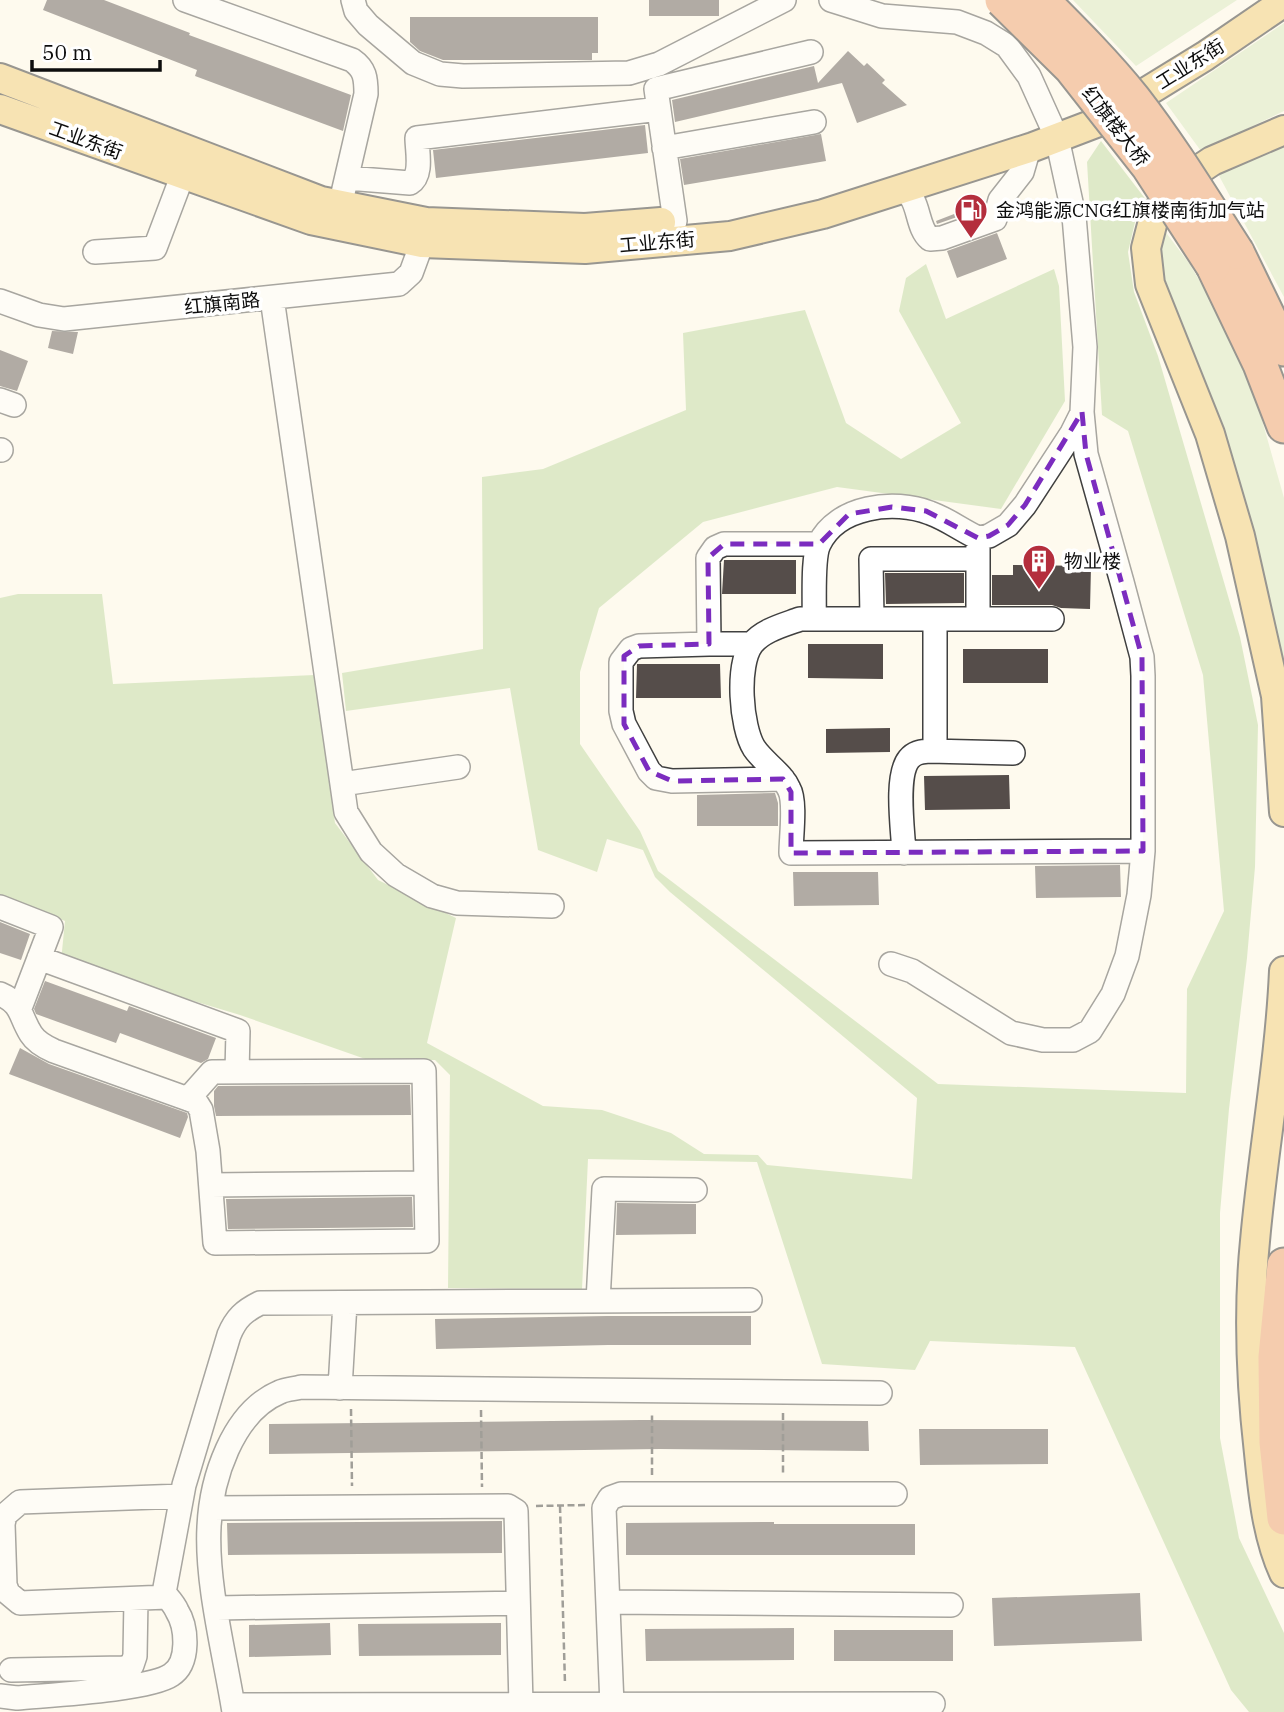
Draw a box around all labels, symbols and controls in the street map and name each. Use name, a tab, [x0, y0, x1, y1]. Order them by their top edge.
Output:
scale bar	[32, 28, 159, 72]
street label: 工业东街	[1151, 34, 1229, 94]
text: 50 m	[42, 38, 92, 66]
street label: 红旗楼大桥	[1077, 81, 1155, 171]
street label: 工业东街	[46, 116, 126, 164]
fuel station icon: 金鸿能源CNG红旗楼南街加气站	[952, 191, 990, 240]
place label: 金鸿能源CNG红旗楼南街加气站	[996, 198, 1265, 222]
street label: 工业东街	[618, 227, 696, 257]
street label: 红旗南路	[183, 287, 261, 319]
building icon: 物业楼	[1020, 542, 1058, 591]
place label: 物业楼	[1064, 549, 1121, 573]

